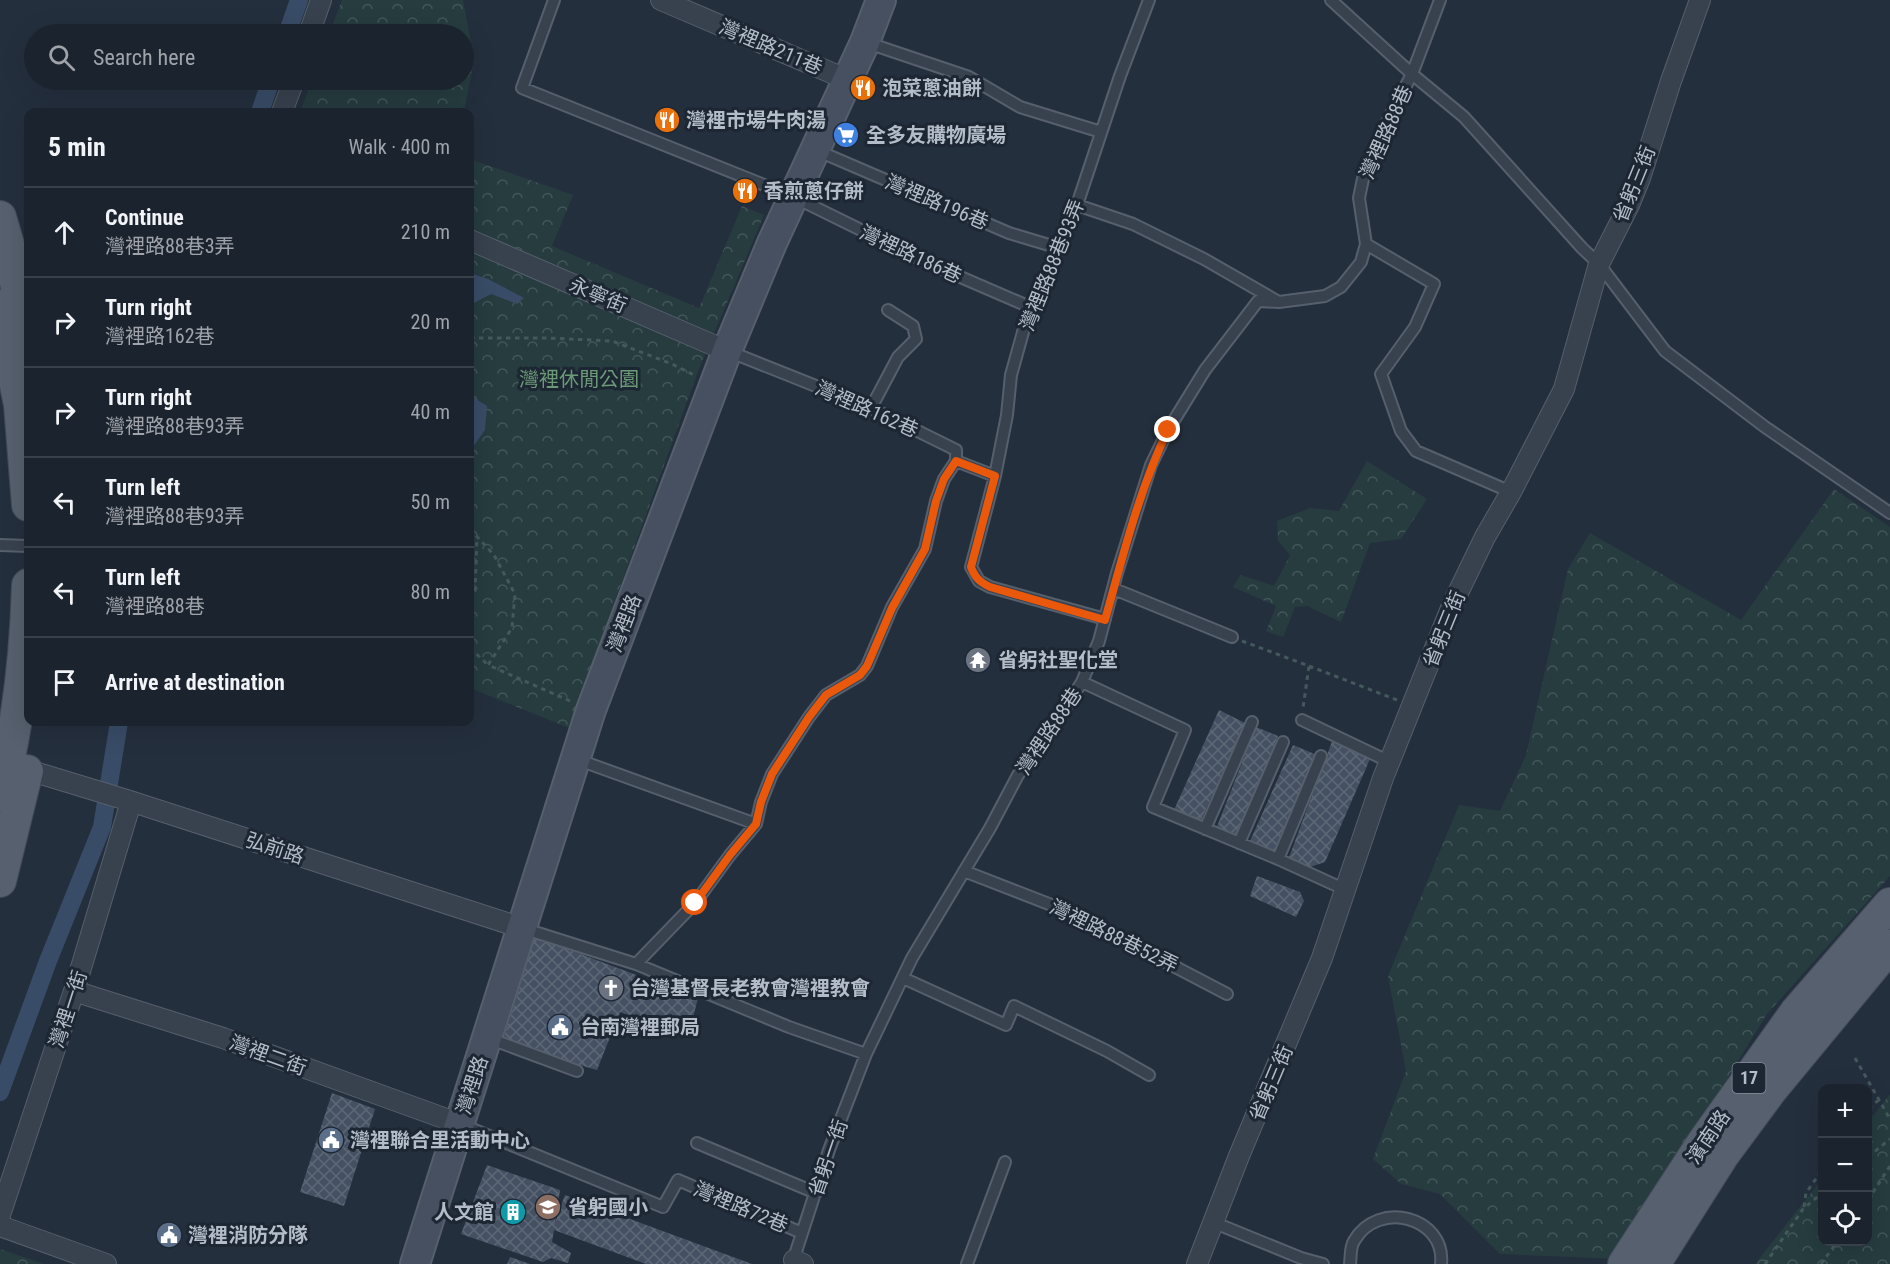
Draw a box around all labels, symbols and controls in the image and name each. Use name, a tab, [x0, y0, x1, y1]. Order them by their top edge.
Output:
street label: 灣裡路211巷	[716, 15, 826, 79]
search box	[24, 24, 474, 90]
icon: search	[45, 41, 78, 74]
text: Search here	[93, 45, 195, 70]
restaurant icon: 泡菜蔥油餅	[848, 73, 878, 103]
place label: 泡菜蔥油餅	[882, 76, 982, 100]
street label: 灣裡路88巷	[1355, 82, 1417, 182]
restaurant icon: 灣裡市場牛肉湯	[652, 105, 682, 135]
place label: 灣裡市場牛肉湯	[686, 108, 826, 132]
supermarket icon: 全多友購物廣場	[831, 120, 861, 150]
place label: 全多友購物廣場	[866, 123, 1006, 147]
text: 5 min	[48, 132, 106, 162]
text: Walk · 400 m	[349, 135, 450, 159]
street label: 省躬三街	[1608, 142, 1660, 226]
street label: 灣裡路196巷	[882, 170, 992, 234]
restaurant icon: 香煎蔥仔餅	[730, 176, 760, 206]
place label: 香煎蔥仔餅	[764, 179, 864, 203]
street label: 灣裡路88巷93弄	[1015, 196, 1089, 334]
text: Continue	[105, 205, 184, 230]
icon: ahead	[48, 216, 81, 249]
text: 210 m	[401, 220, 450, 244]
street label: 灣裡路186巷	[856, 220, 966, 288]
text: 灣裡路88巷3弄	[105, 234, 235, 258]
street label: 永寧街	[566, 272, 630, 318]
text: Turn right	[105, 295, 192, 320]
icon: right	[48, 306, 81, 339]
text: 20 m	[411, 310, 450, 334]
text: 灣裡路162巷	[105, 324, 215, 348]
park label: 灣裡休閒公園	[519, 367, 639, 391]
street label: 灣裡路162巷	[812, 376, 922, 442]
text: Turn right	[105, 385, 192, 410]
icon: right	[48, 396, 81, 429]
text: 40 m	[411, 400, 450, 424]
text: 灣裡路88巷93弄	[105, 414, 245, 438]
route end	[1154, 416, 1180, 442]
text: Turn left	[105, 475, 180, 500]
icon: left	[48, 486, 81, 519]
text: 50 m	[411, 490, 450, 514]
text: 灣裡路88巷93弄	[105, 504, 245, 528]
text: Turn left	[105, 565, 180, 590]
icon: left	[48, 576, 81, 609]
text: 80 m	[411, 580, 450, 604]
street label: 省躬三街	[1418, 587, 1470, 671]
street label: 灣裡路	[602, 591, 646, 655]
text: 灣裡路88巷	[105, 594, 205, 618]
temple icon: 省躬社聖化堂	[963, 645, 993, 675]
place label: 省躬社聖化堂	[998, 648, 1118, 672]
icon: arrive	[48, 666, 81, 699]
text: Arrive at destination	[105, 670, 285, 695]
street label: 灣裡路88巷	[1011, 683, 1087, 779]
street label: 弘前路	[243, 827, 307, 869]
route start	[681, 889, 707, 915]
street label: 灣裡路88巷52弄	[1046, 895, 1182, 977]
street label: 灣裡一街	[44, 967, 92, 1051]
church icon: 台灣基督長老教會灣裡教會	[596, 973, 626, 1003]
place label: 台灣基督長老教會灣裡教會	[630, 976, 870, 1000]
public building icon: 台南灣裡郵局	[545, 1012, 575, 1042]
place label: 台南灣裡郵局	[580, 1015, 700, 1039]
street label: 灣裡二街	[226, 1030, 310, 1080]
street label: 省躬三街	[1244, 1041, 1298, 1125]
street label: 灣裡路	[451, 1053, 493, 1117]
road number: 17	[1732, 1063, 1766, 1093]
map controls	[1818, 1084, 1872, 1246]
button: +	[1818, 1084, 1872, 1138]
street label: 濱南路	[1681, 1105, 1735, 1169]
street label: 省躬一街	[804, 1116, 852, 1200]
public building icon: 灣裡聯合里活動中心	[316, 1125, 346, 1155]
place label: 灣裡聯合里活動中心	[350, 1128, 530, 1152]
button: −	[1818, 1138, 1872, 1192]
street label: 灣裡路72巷	[690, 1176, 792, 1238]
school or university icon: 省躬國小	[533, 1192, 563, 1222]
button: locate	[1818, 1192, 1872, 1246]
place label: 省躬國小	[568, 1195, 648, 1219]
building icon: 人文館	[498, 1197, 528, 1227]
place label: 人文館	[434, 1200, 494, 1224]
public building icon: 灣裡消防分隊	[154, 1220, 184, 1250]
place label: 灣裡消防分隊	[188, 1223, 308, 1247]

